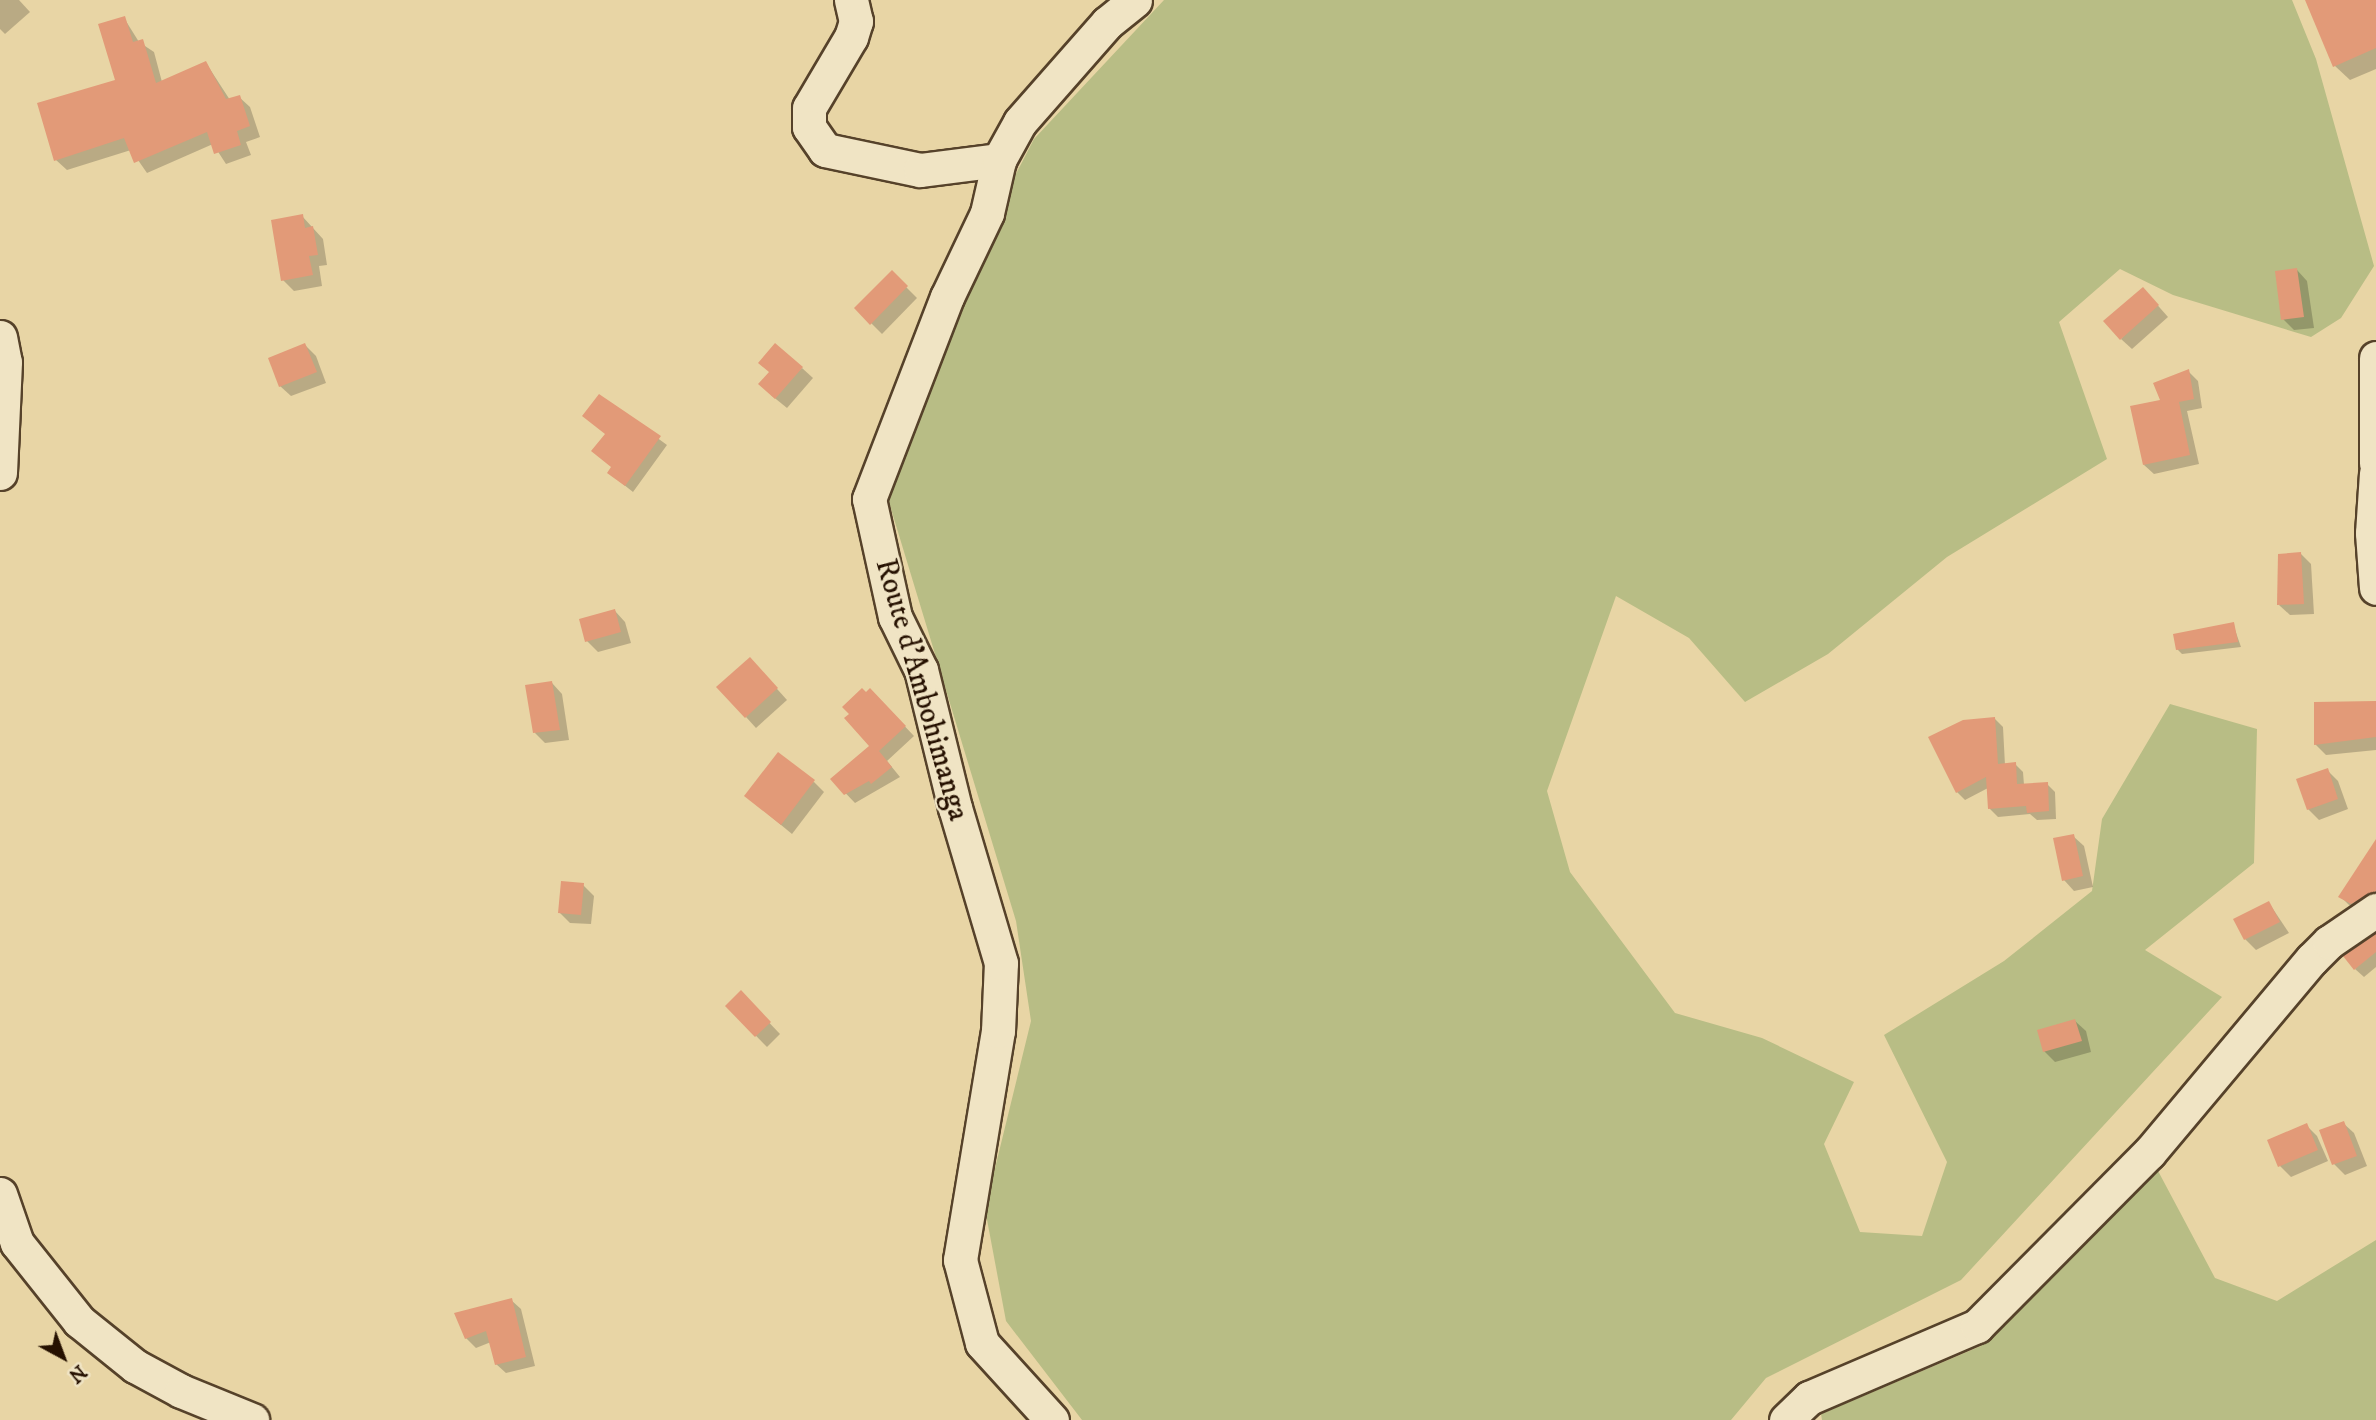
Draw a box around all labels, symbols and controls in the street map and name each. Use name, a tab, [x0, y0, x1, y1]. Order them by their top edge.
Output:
street label: Route d'Ambohimanga	[866, 555, 976, 825]
north arrow	[28, 1322, 98, 1392]
text: N	[64, 1359, 91, 1387]

